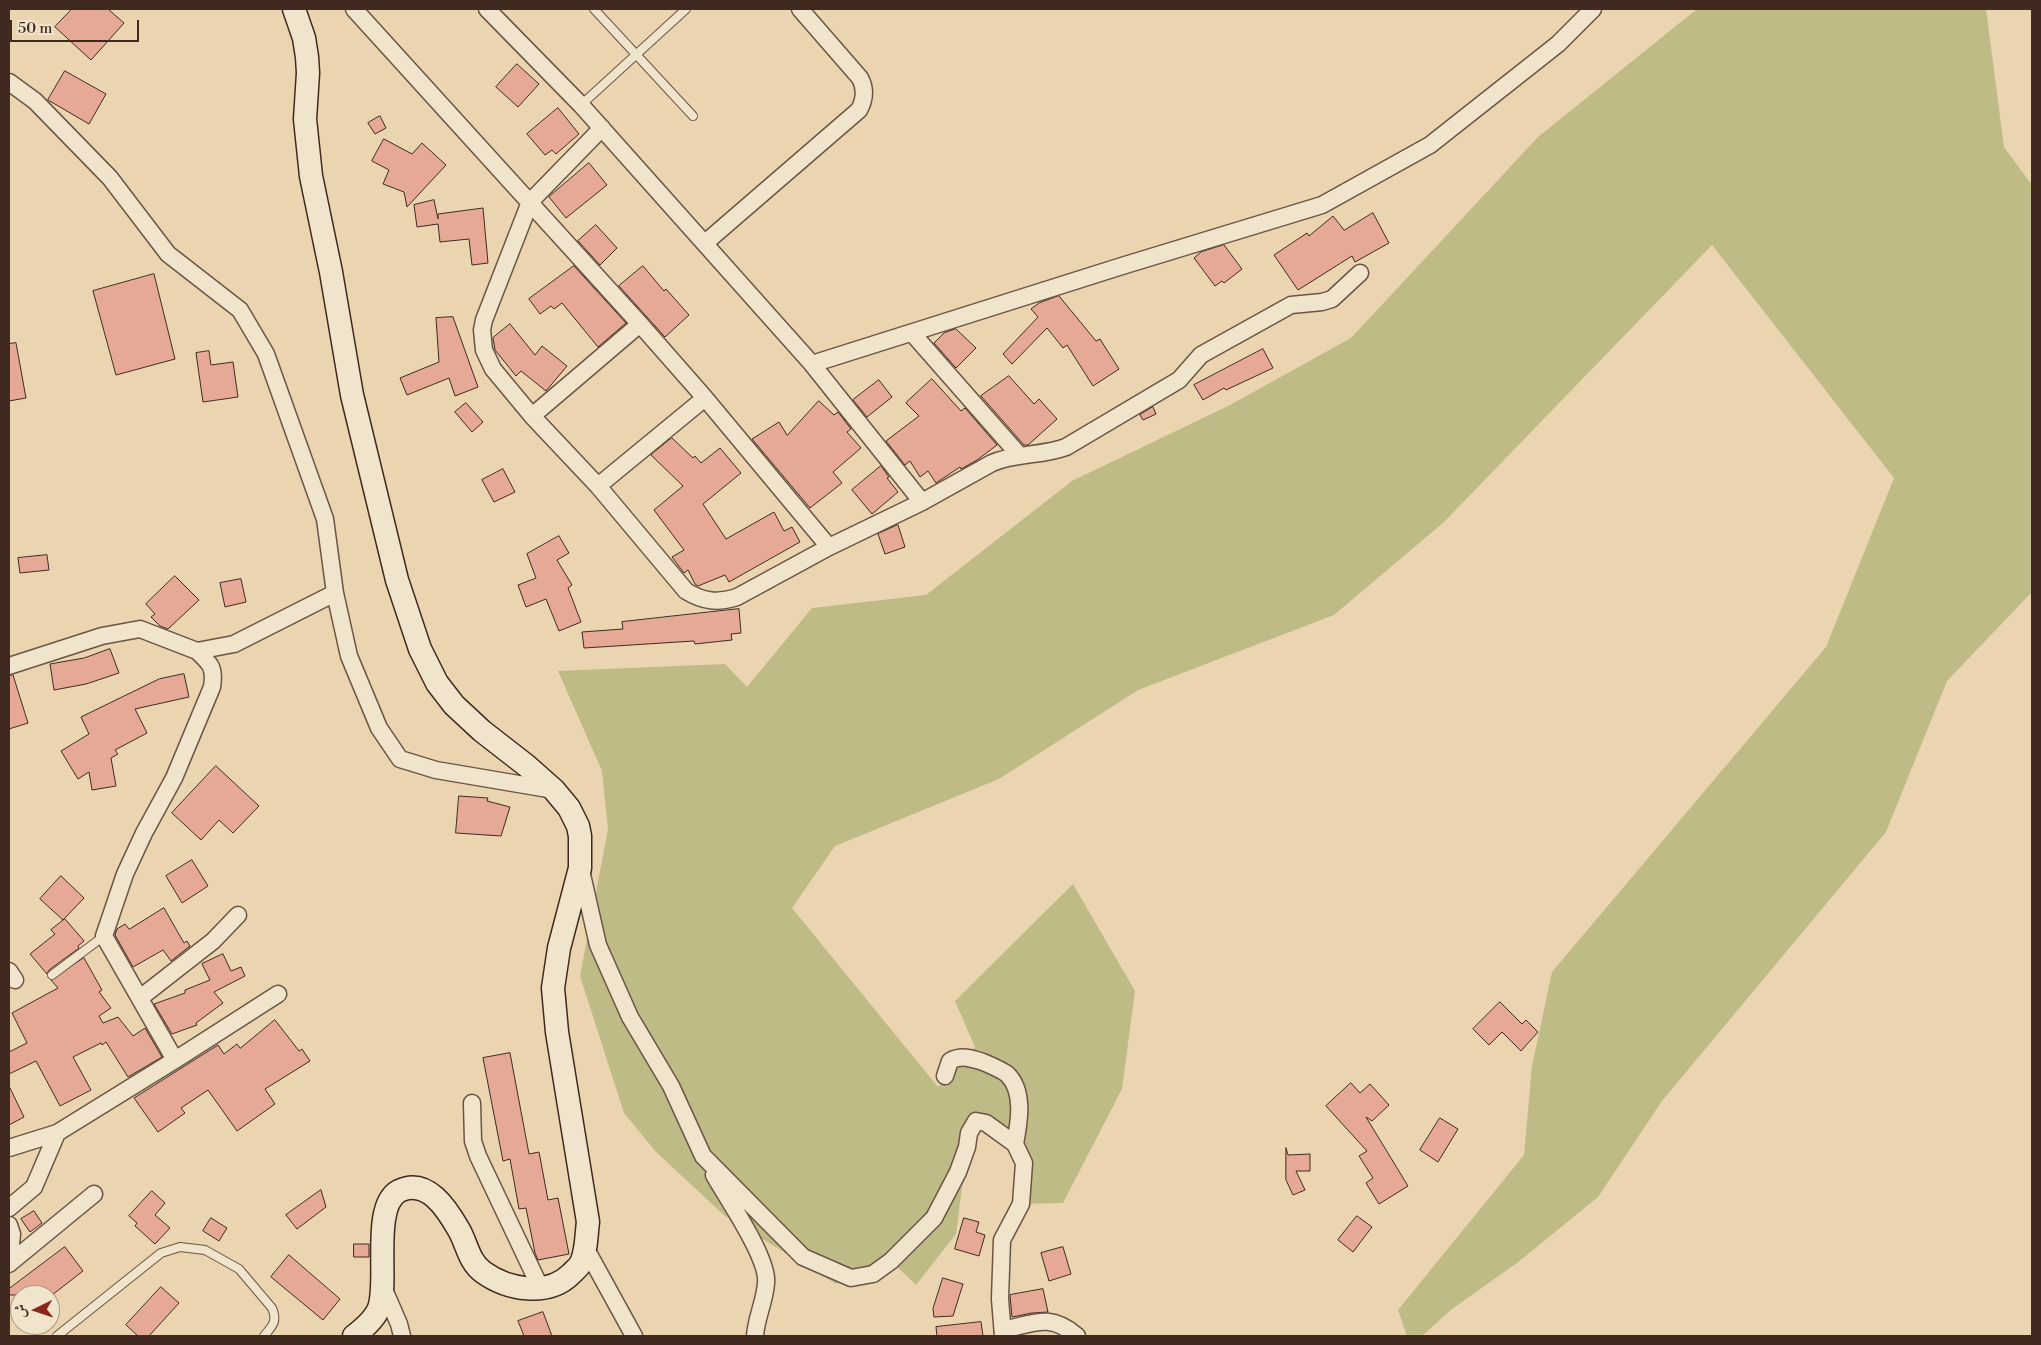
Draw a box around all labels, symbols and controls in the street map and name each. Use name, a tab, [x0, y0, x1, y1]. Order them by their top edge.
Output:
scale bar	[12, 10, 141, 42]
text: 50 m	[18, 19, 52, 38]
north arrow	[10, 1285, 60, 1335]
text: ش	[12, 1303, 30, 1319]

